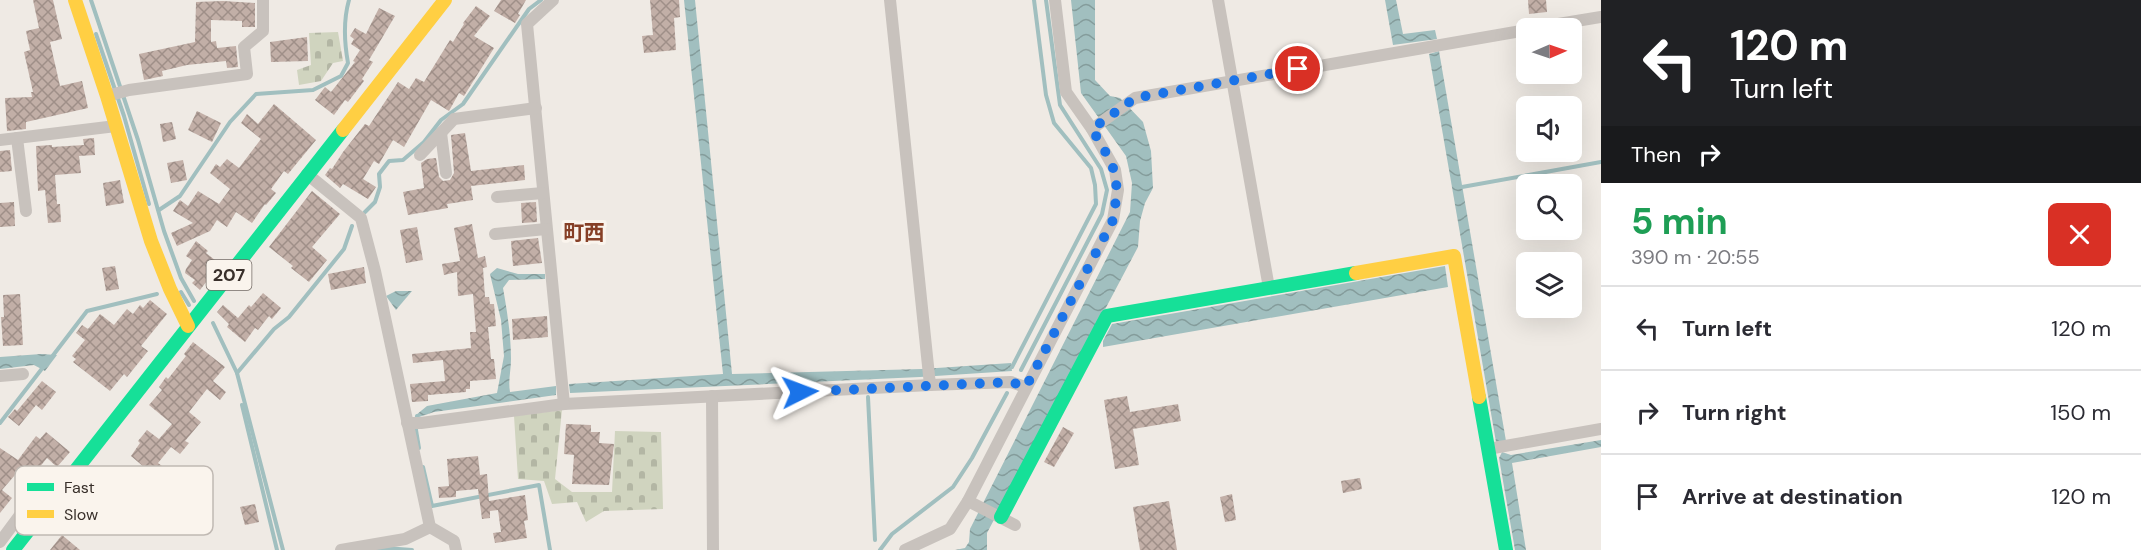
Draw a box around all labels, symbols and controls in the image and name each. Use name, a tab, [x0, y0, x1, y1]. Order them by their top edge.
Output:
north arrow	[1516, 18, 1582, 84]
map controls	[1516, 18, 1582, 318]
text: 120 m	[1730, 18, 1848, 73]
icon: left	[1631, 24, 1709, 102]
pin	[1272, 43, 1323, 94]
icon: arrive	[1281, 52, 1314, 85]
text: Turn left	[1730, 71, 1833, 106]
button: sound	[1516, 96, 1582, 162]
icon: right	[1693, 138, 1726, 171]
text: Then	[1631, 140, 1681, 169]
button: search	[1516, 174, 1582, 240]
text: 5 min	[1631, 198, 1728, 245]
button: close	[2048, 203, 2111, 266]
district label: 町西	[563, 219, 605, 247]
text: 390 m · 20:55	[1631, 244, 1760, 270]
button: layers	[1516, 252, 1582, 318]
road number: 207	[206, 260, 252, 290]
icon: left	[1631, 312, 1664, 345]
text: Turn left	[1682, 314, 1772, 343]
text: 120 m	[2051, 314, 2111, 343]
position arrow	[768, 360, 832, 424]
icon: right	[1631, 396, 1664, 429]
text: Turn right	[1682, 398, 1787, 427]
text: 150 m	[2050, 398, 2111, 427]
legend	[15, 466, 213, 535]
text: Fast	[64, 477, 95, 498]
icon: arrive	[1631, 480, 1664, 513]
text: Arrive at destination	[1682, 482, 1903, 511]
text: 120 m	[2051, 482, 2111, 511]
text: Slow	[64, 504, 98, 525]

